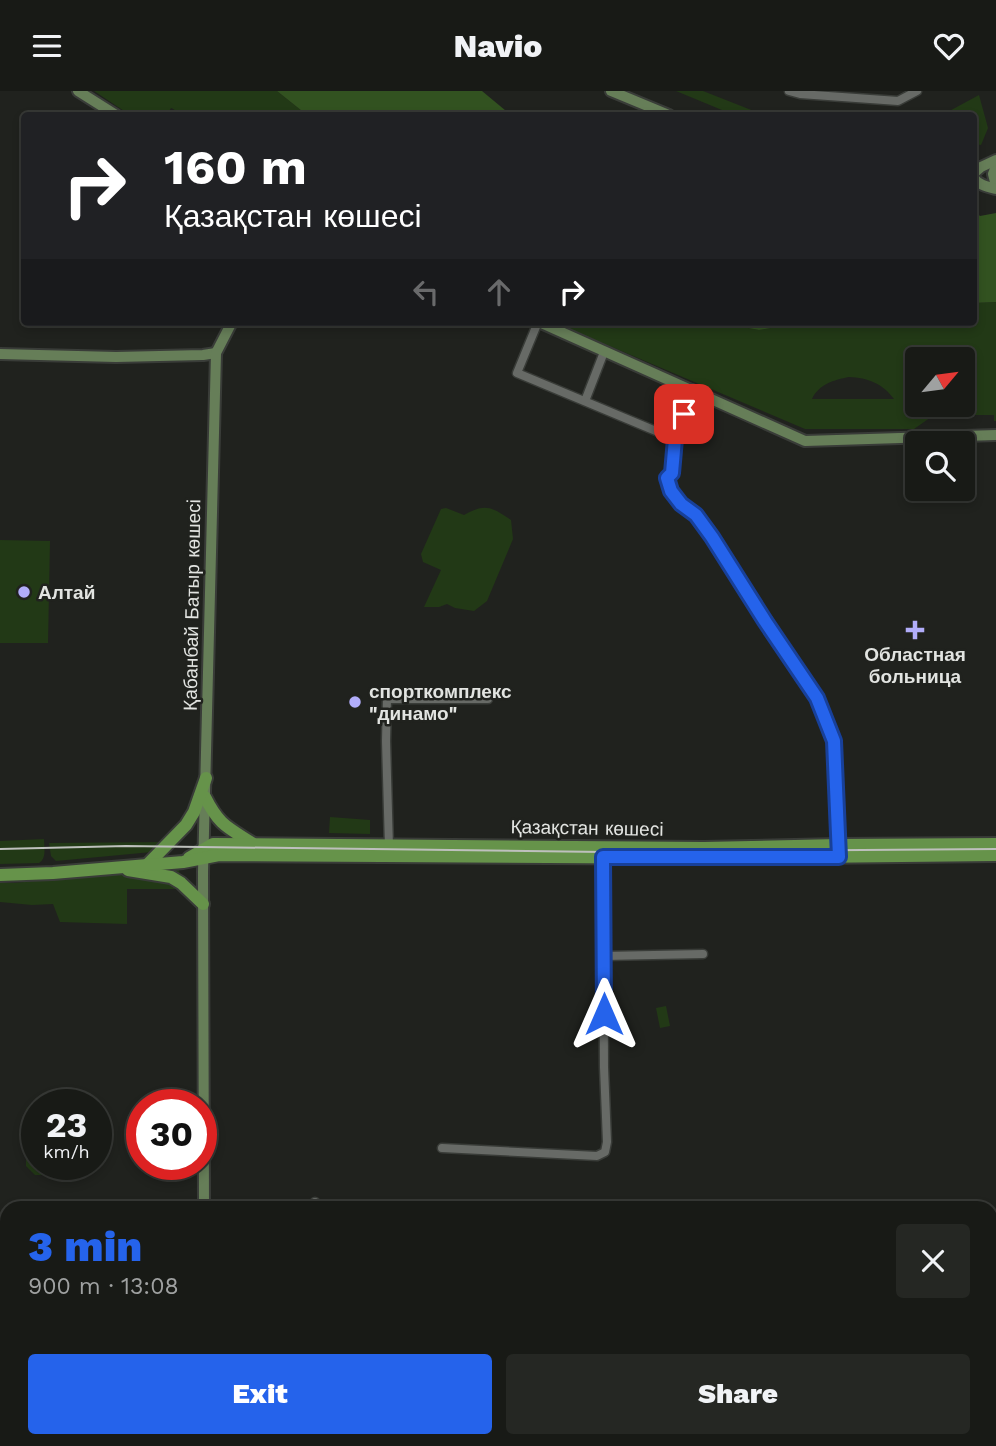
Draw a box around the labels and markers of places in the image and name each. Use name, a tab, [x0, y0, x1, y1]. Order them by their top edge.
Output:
pin	[654, 384, 714, 444]
place label: Алтай	[38, 581, 95, 604]
marker: Алтай	[16, 584, 32, 600]
marker: Областная больница	[905, 620, 925, 640]
place label: Областная больница	[864, 643, 966, 688]
place label: спорткомплекс "динамо"	[369, 680, 512, 725]
marker: спорткомплекс "динамо"	[347, 694, 363, 710]

